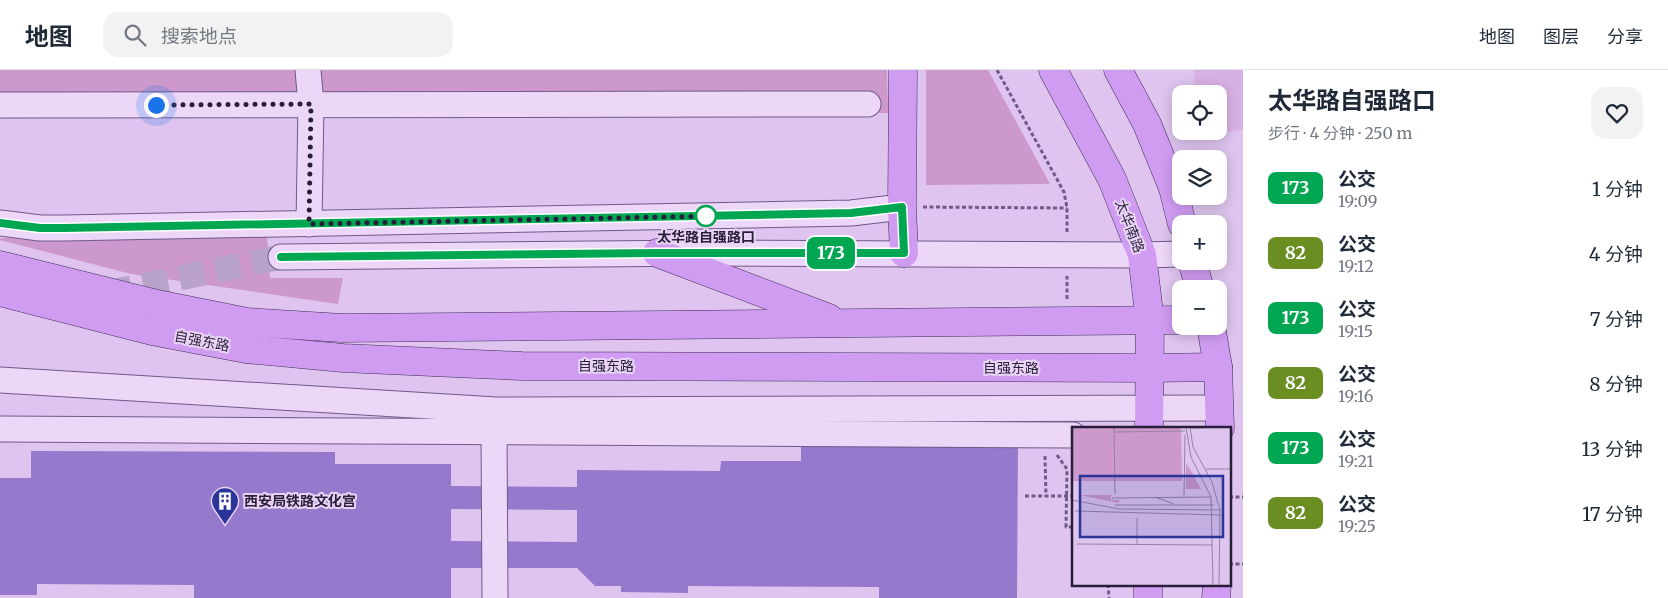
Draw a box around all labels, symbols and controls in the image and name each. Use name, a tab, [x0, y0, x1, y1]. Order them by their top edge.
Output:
search box	[103, 12, 453, 57]
text: 地图	[25, 21, 73, 52]
icon: search	[121, 21, 149, 49]
text: 搜索地点	[161, 24, 237, 48]
text: 地图	[1479, 25, 1515, 48]
text: 图层	[1543, 25, 1579, 48]
text: 分享	[1607, 25, 1643, 48]
map controls	[1172, 85, 1227, 335]
button: locate	[1172, 85, 1227, 140]
text: 太华路自强路口	[1268, 85, 1436, 116]
button: heart	[1591, 87, 1643, 139]
your location	[144, 93, 169, 118]
text: 步行 · 4 分钟 · 250 m	[1268, 123, 1412, 143]
button: layers	[1172, 150, 1227, 205]
text: 公交	[1338, 167, 1376, 191]
text: 173	[1281, 176, 1310, 199]
text: 1 分钟	[1592, 177, 1643, 201]
text: 19:09	[1338, 191, 1377, 211]
street label: 太华南路	[1112, 197, 1148, 255]
marker: 太华路自强路口	[695, 205, 717, 227]
button: +	[1172, 215, 1227, 270]
place label: 太华路自强路口	[657, 228, 755, 246]
text: 公交	[1338, 232, 1376, 256]
line badge: 173	[802, 237, 860, 269]
text: 173	[817, 241, 845, 264]
text: 82	[1285, 241, 1306, 264]
text: 4 分钟	[1589, 242, 1643, 266]
text: 19:12	[1338, 256, 1374, 276]
button: −	[1172, 280, 1227, 335]
text: 公交	[1338, 297, 1376, 321]
text: 173	[1281, 306, 1310, 329]
text: 7 分钟	[1590, 307, 1643, 331]
text: 19:15	[1338, 321, 1373, 341]
street label: 自强东路	[173, 327, 231, 355]
street label: 自强东路	[578, 357, 634, 375]
street label: 自强东路	[983, 359, 1039, 377]
text: 公交	[1338, 362, 1376, 386]
text: 82	[1285, 371, 1306, 394]
text: 8 分钟	[1589, 372, 1643, 396]
text: 19:16	[1338, 386, 1373, 406]
inset map	[1072, 427, 1230, 586]
text: 公交	[1338, 427, 1376, 451]
text: 173	[1281, 436, 1310, 459]
text: 13 分钟	[1582, 437, 1643, 461]
text: 19:21	[1338, 451, 1374, 471]
building icon: 西安局铁路文化宫	[210, 486, 240, 525]
place label: 西安局铁路文化宫	[244, 492, 356, 510]
text: 公交	[1338, 492, 1376, 516]
text: 82	[1285, 501, 1306, 524]
text: 17 分钟	[1582, 502, 1643, 526]
text: 19:25	[1338, 516, 1376, 536]

